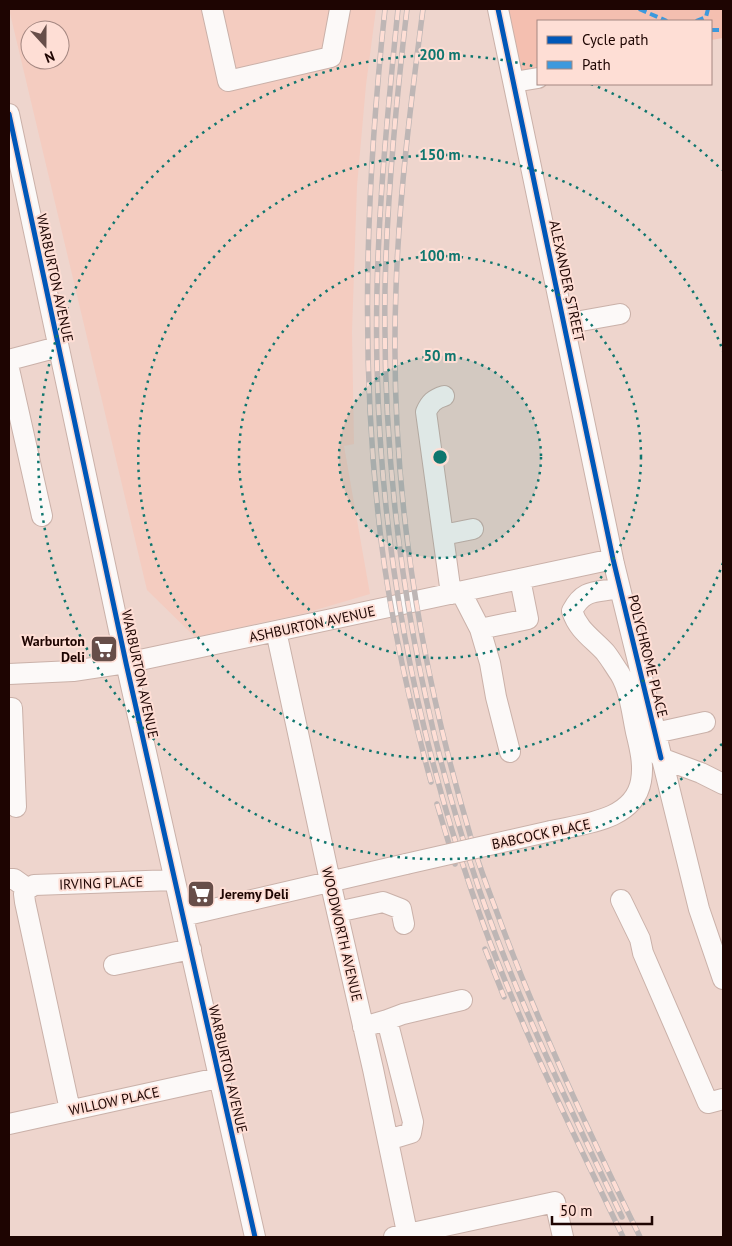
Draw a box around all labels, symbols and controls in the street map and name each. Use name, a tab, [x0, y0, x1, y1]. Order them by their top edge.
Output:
north arrow	[20, 20, 70, 70]
legend	[537, 20, 712, 85]
text: Cycle path	[582, 30, 648, 49]
text: 200 m	[419, 45, 461, 64]
text: N	[42, 47, 57, 67]
text: Path	[582, 55, 611, 74]
text: 150 m	[419, 145, 461, 164]
street label: WARBURTON AVENUE	[33, 212, 77, 344]
street label: ALEXANDER STREET	[545, 219, 589, 344]
text: 100 m	[419, 246, 461, 265]
text: 50 m	[424, 346, 456, 365]
centre of rings	[431, 448, 449, 466]
street label: POLYCHROME PLACE	[624, 593, 672, 719]
street label: ASHBURTON AVENUE	[247, 602, 377, 646]
street label: WARBURTON AVENUE	[118, 608, 162, 740]
place label: Warburton Deli	[21, 632, 85, 666]
supermarket icon: Warburton Deli	[89, 634, 119, 664]
street label: BABCOCK PLACE	[490, 815, 592, 853]
street label: WOODWORTH AVENUE	[318, 865, 366, 1003]
street label: IRVING PLACE	[59, 873, 143, 893]
supermarket icon: Jeremy Deli	[186, 879, 216, 909]
place label: Jeremy Deli	[219, 885, 289, 903]
street label: WARBURTON AVENUE	[204, 1003, 252, 1135]
street label: WILLOW PLACE	[67, 1083, 161, 1119]
scale bar	[552, 1194, 652, 1226]
text: 50 m	[560, 1201, 593, 1220]

